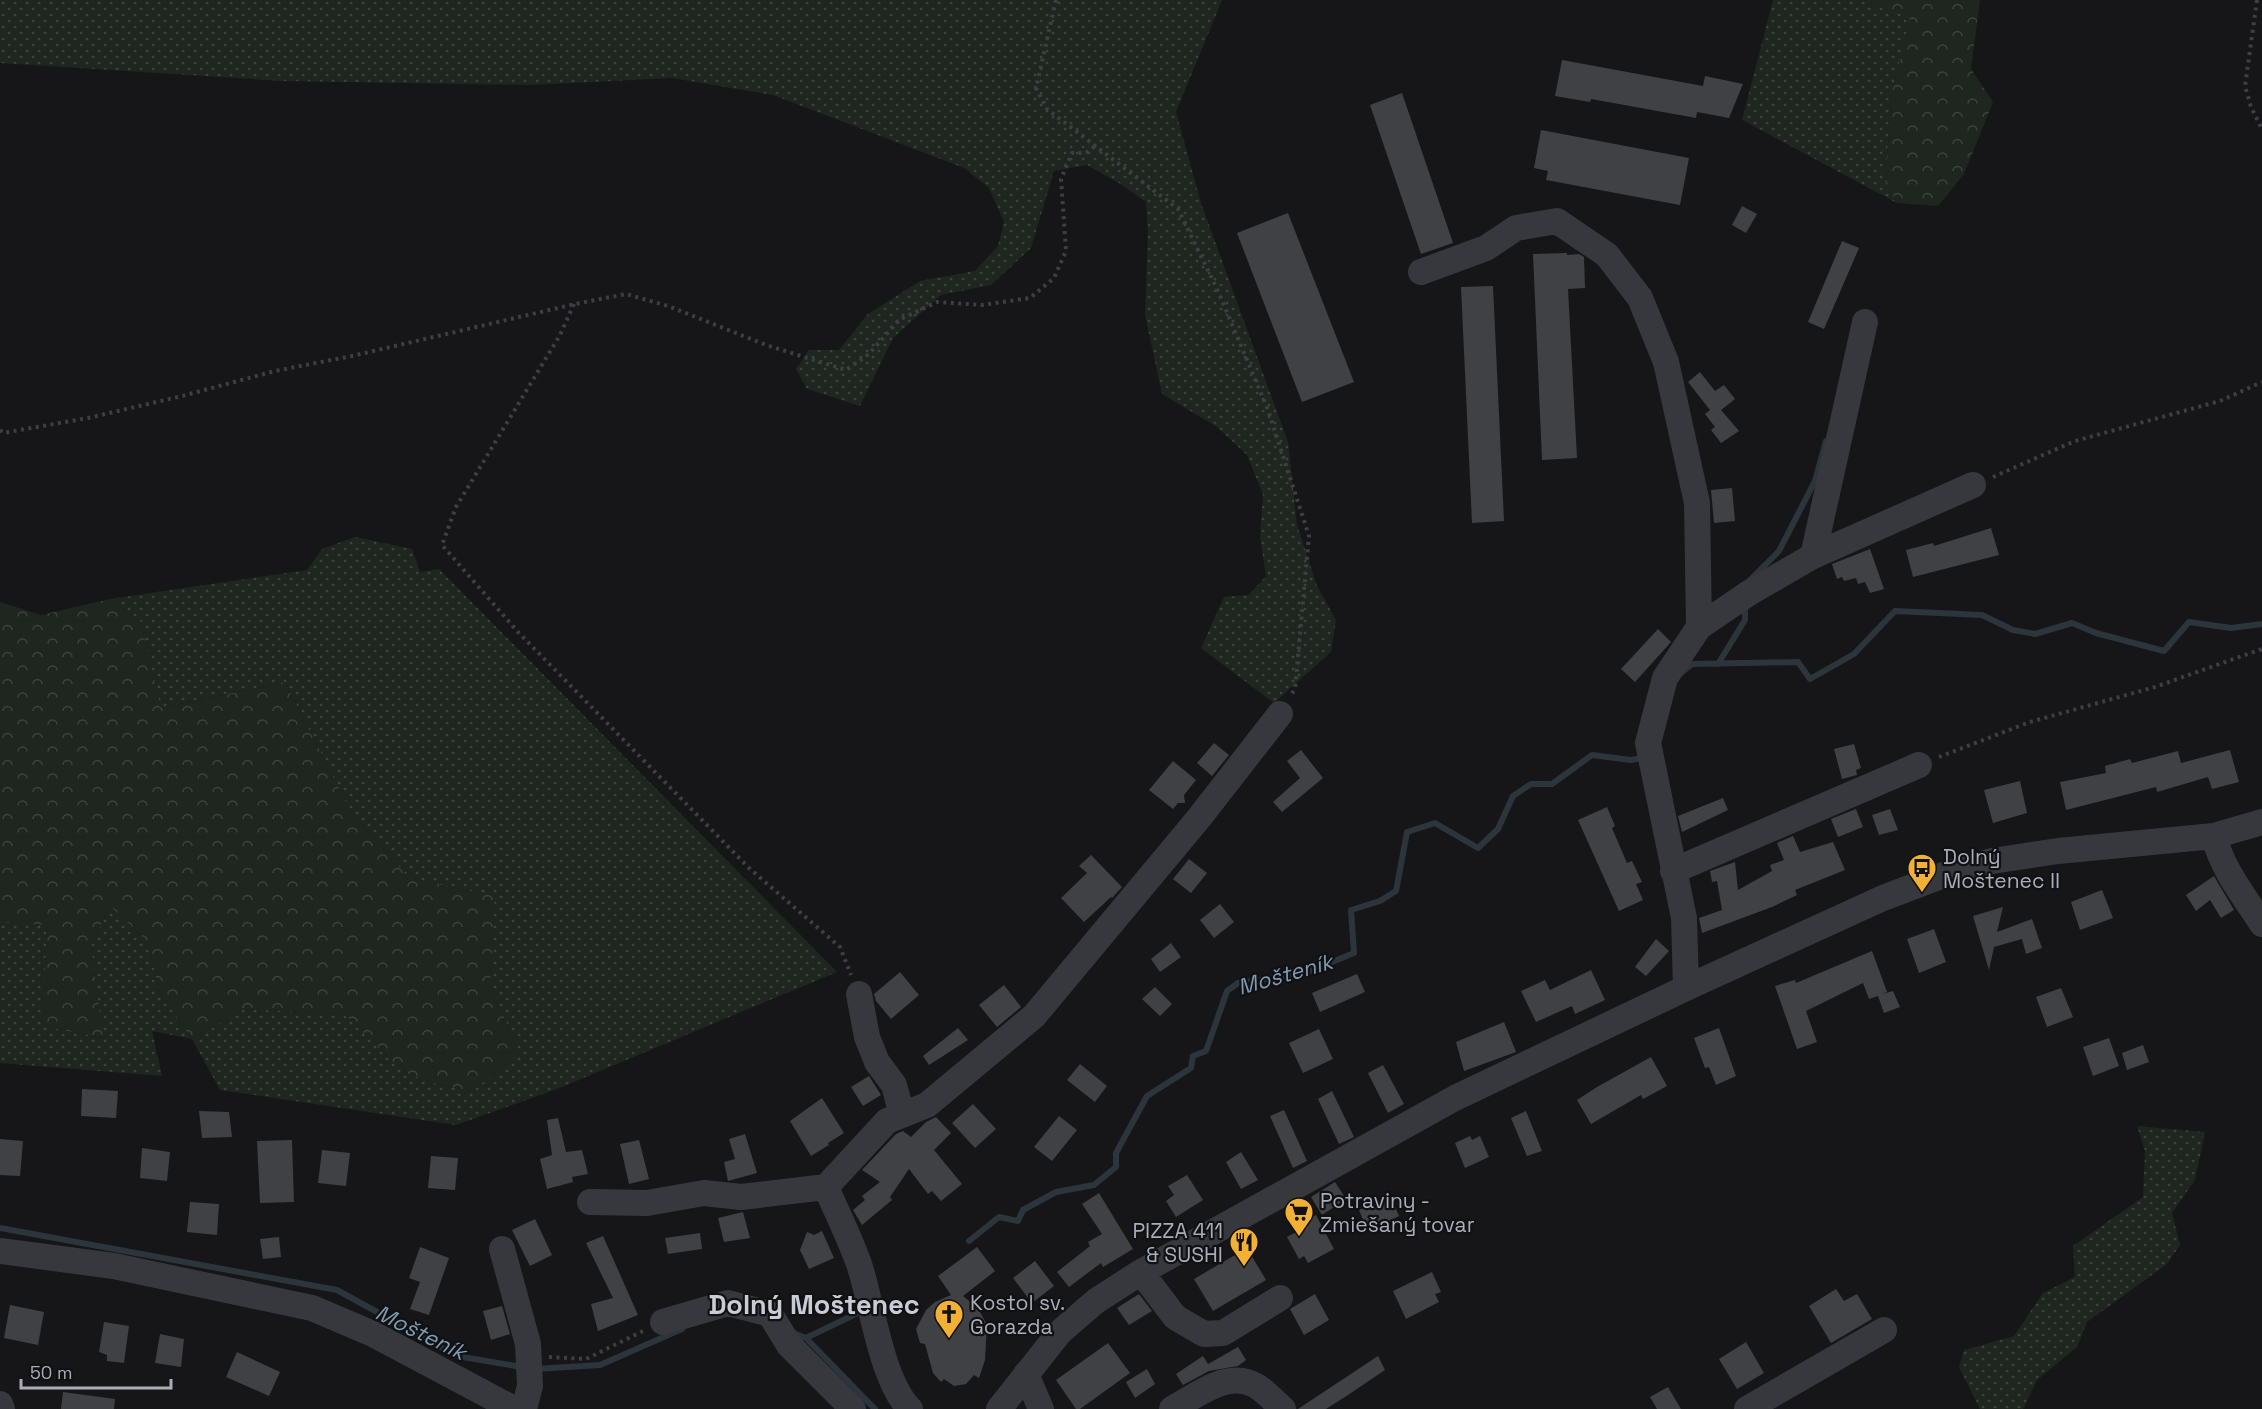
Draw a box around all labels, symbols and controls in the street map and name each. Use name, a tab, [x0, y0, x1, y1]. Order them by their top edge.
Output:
place label: Dolný Moštenec II	[1943, 843, 2060, 894]
bus stop icon: Dolný Moštenec II	[1906, 852, 1938, 894]
water label: Mošteník	[1234, 947, 1338, 1001]
place label: Potraviny - Zmiešaný tovar	[1320, 1187, 1475, 1238]
supermarket icon: Potraviny - Zmiešaný tovar	[1283, 1196, 1315, 1238]
place label: PIZZA 411 & SUSHI	[1133, 1217, 1223, 1268]
restaurant icon: PIZZA 411 & SUSHI	[1228, 1226, 1260, 1268]
district label: Dolný Moštenec	[708, 1287, 920, 1322]
place label: Kostol sv. Gorazda	[970, 1289, 1065, 1340]
water label: Mošteník	[371, 1298, 473, 1367]
church icon: Kostol sv. Gorazda	[933, 1298, 965, 1340]
scale bar	[21, 1352, 171, 1390]
text: 50 m	[30, 1361, 72, 1384]

